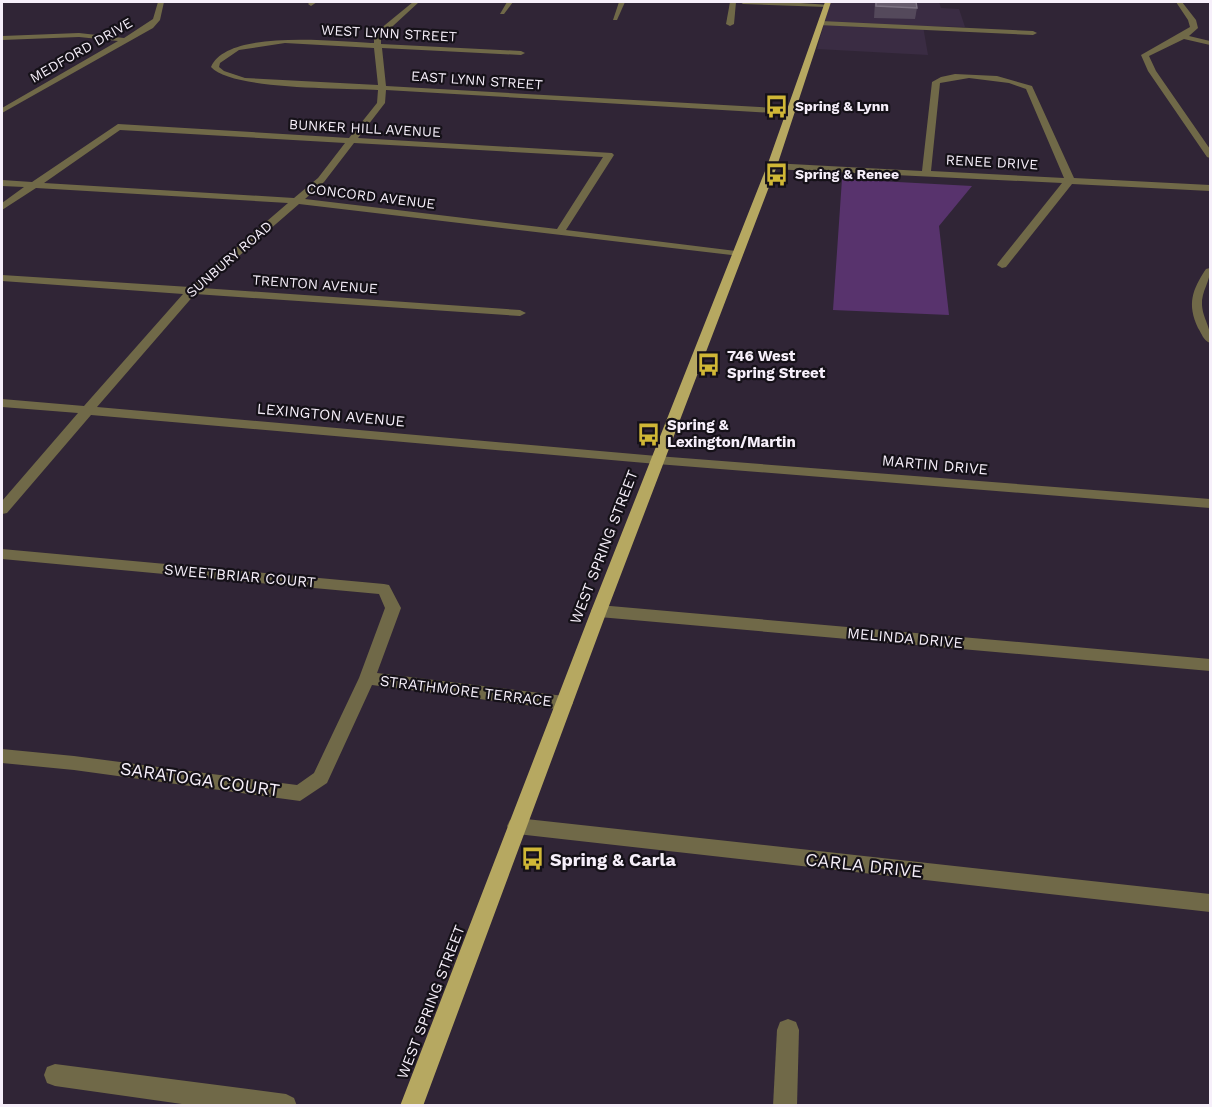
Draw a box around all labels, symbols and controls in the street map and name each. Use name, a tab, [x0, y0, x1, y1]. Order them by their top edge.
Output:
street label: MEDFORD DRIVE	[27, 14, 135, 86]
street label: WEST LYNN STREET	[321, 21, 458, 45]
street label: EAST LYNN STREET	[411, 67, 544, 93]
bus stop icon: Spring & Lynn	[764, 93, 790, 119]
place label: Spring & Lynn	[795, 98, 889, 114]
street label: BUNKER HILL AVENUE	[289, 116, 441, 140]
street label: RENEE DRIVE	[945, 152, 1039, 172]
bus stop icon: Spring & Renee	[764, 161, 790, 187]
place label: Spring & Renee	[795, 166, 899, 182]
street label: CONCORD AVENUE	[306, 180, 436, 212]
street label: SUNBURY ROAD	[183, 217, 275, 301]
street label: TRENTON AVENUE	[252, 272, 378, 296]
place label: 746 West Spring Street	[727, 347, 826, 382]
bus stop icon: 746 West Spring Street	[696, 352, 722, 378]
street label: LEXINGTON AVENUE	[256, 400, 406, 430]
place label: Spring & Lexington/Martin	[667, 416, 796, 451]
bus stop icon: Spring & Lexington/Martin	[636, 421, 662, 447]
street label: MARTIN DRIVE	[881, 451, 989, 479]
street label: WEST SPRING STREET	[566, 467, 642, 627]
street label: SWEETBRIAR COURT	[163, 560, 317, 592]
street label: MELINDA DRIVE	[846, 624, 964, 652]
street label: STRATHMORE TERRACE	[379, 672, 553, 710]
street label: SARATOGA COURT	[119, 757, 281, 801]
bus stop icon: Spring & Carla	[519, 846, 545, 872]
street label: CARLA DRIVE	[804, 848, 924, 882]
place label: Spring & Carla	[550, 849, 676, 870]
street label: WEST SPRING STREET	[393, 922, 469, 1082]

